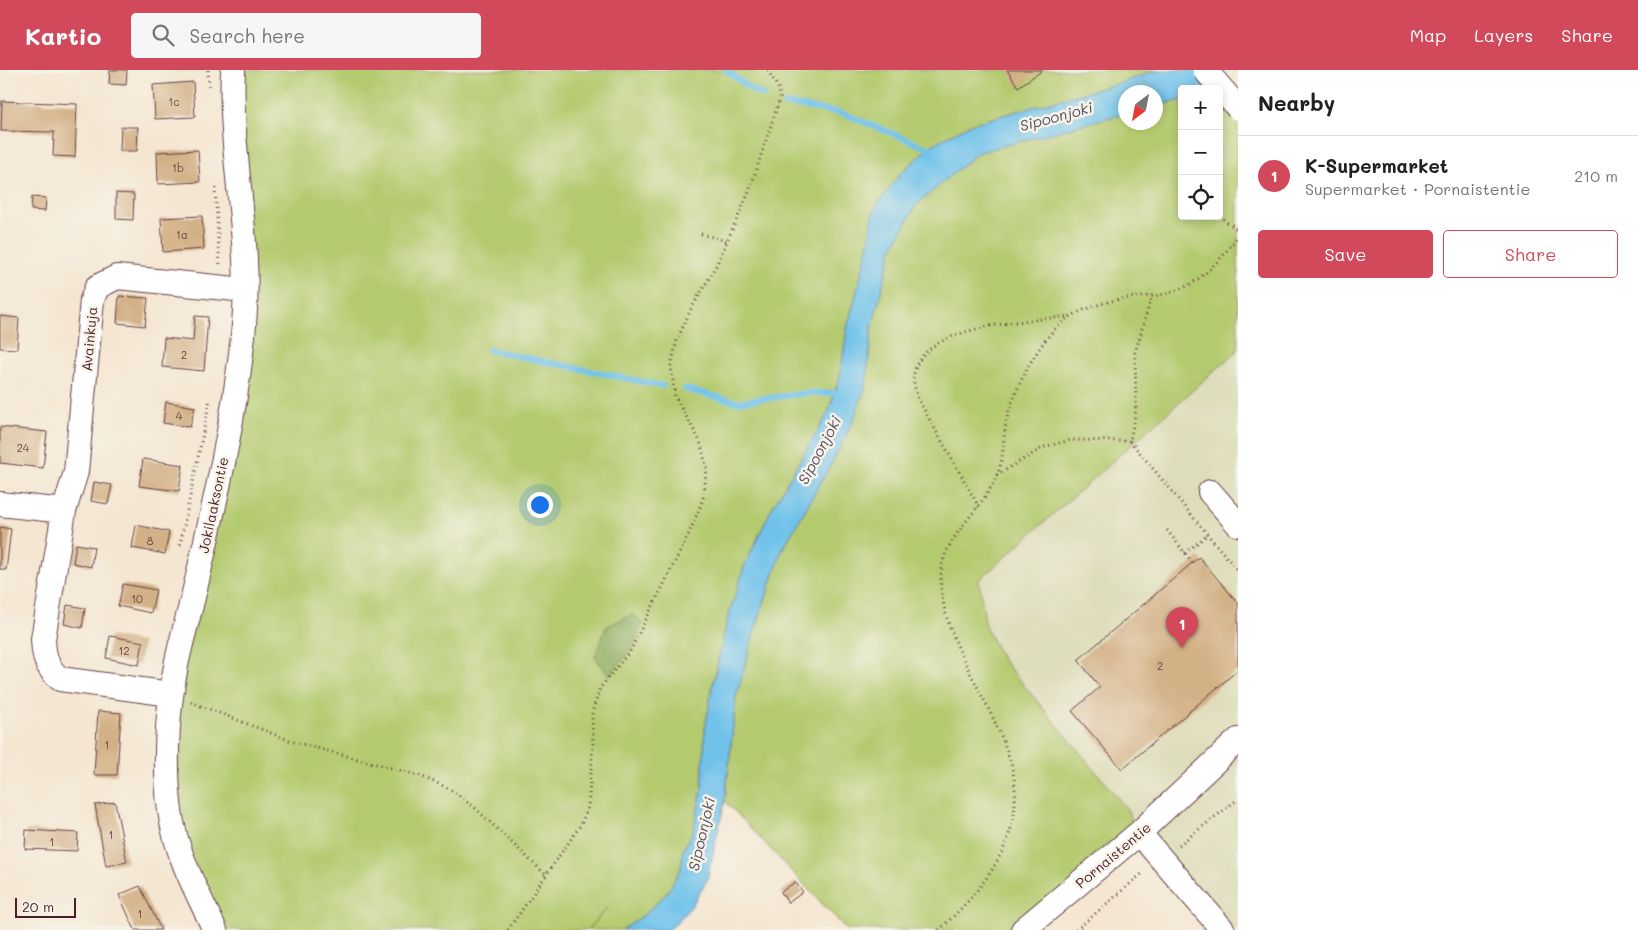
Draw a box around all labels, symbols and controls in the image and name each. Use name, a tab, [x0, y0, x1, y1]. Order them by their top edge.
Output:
search box	[131, 13, 481, 58]
text: Kartio	[25, 20, 101, 51]
icon: search	[149, 21, 177, 49]
text: Search here	[189, 23, 305, 48]
text: Map	[1410, 23, 1446, 47]
text: Layers	[1474, 23, 1533, 47]
text: Share	[1561, 23, 1613, 47]
north arrow	[1118, 85, 1163, 130]
map controls	[1178, 85, 1223, 220]
button: +	[1178, 85, 1223, 130]
text: Nearby	[1258, 89, 1335, 116]
house number: 1c	[168, 94, 180, 109]
water label: Sipoonjoki	[1017, 97, 1095, 135]
button: −	[1178, 130, 1223, 175]
text: K-Supermarket	[1305, 153, 1448, 178]
house number: 1b	[172, 160, 184, 175]
text: 1	[1270, 165, 1278, 186]
text: 210 m	[1574, 165, 1618, 186]
button: locate	[1178, 175, 1223, 220]
text: Supermarket · Pornaistentie	[1305, 178, 1530, 199]
house number: 1a	[176, 227, 188, 242]
button: Save	[1258, 230, 1433, 278]
button: Share	[1443, 230, 1618, 278]
street label: Avainkuja	[77, 306, 101, 372]
house number: 2	[181, 347, 187, 362]
house number: 4	[176, 408, 183, 423]
water label: Sipoonjoki	[793, 412, 846, 488]
house number: 24	[17, 440, 30, 455]
street label: Jokilaaksontie	[194, 455, 232, 555]
your location	[527, 492, 553, 518]
house number: 8	[147, 533, 154, 548]
house number: 10	[131, 591, 143, 606]
pin: 1	[1166, 607, 1198, 648]
house number: 12	[118, 643, 130, 658]
house number: 2	[1157, 658, 1163, 673]
house number: 1	[105, 737, 109, 752]
water label: Sipoonjoki	[683, 795, 719, 873]
street label: Pornaistentie	[1071, 818, 1155, 892]
house number: 1	[109, 827, 113, 842]
house number: 1	[50, 834, 54, 849]
scale bar	[15, 895, 76, 918]
text: 20 m	[22, 897, 54, 916]
house number: 1	[138, 906, 142, 921]

